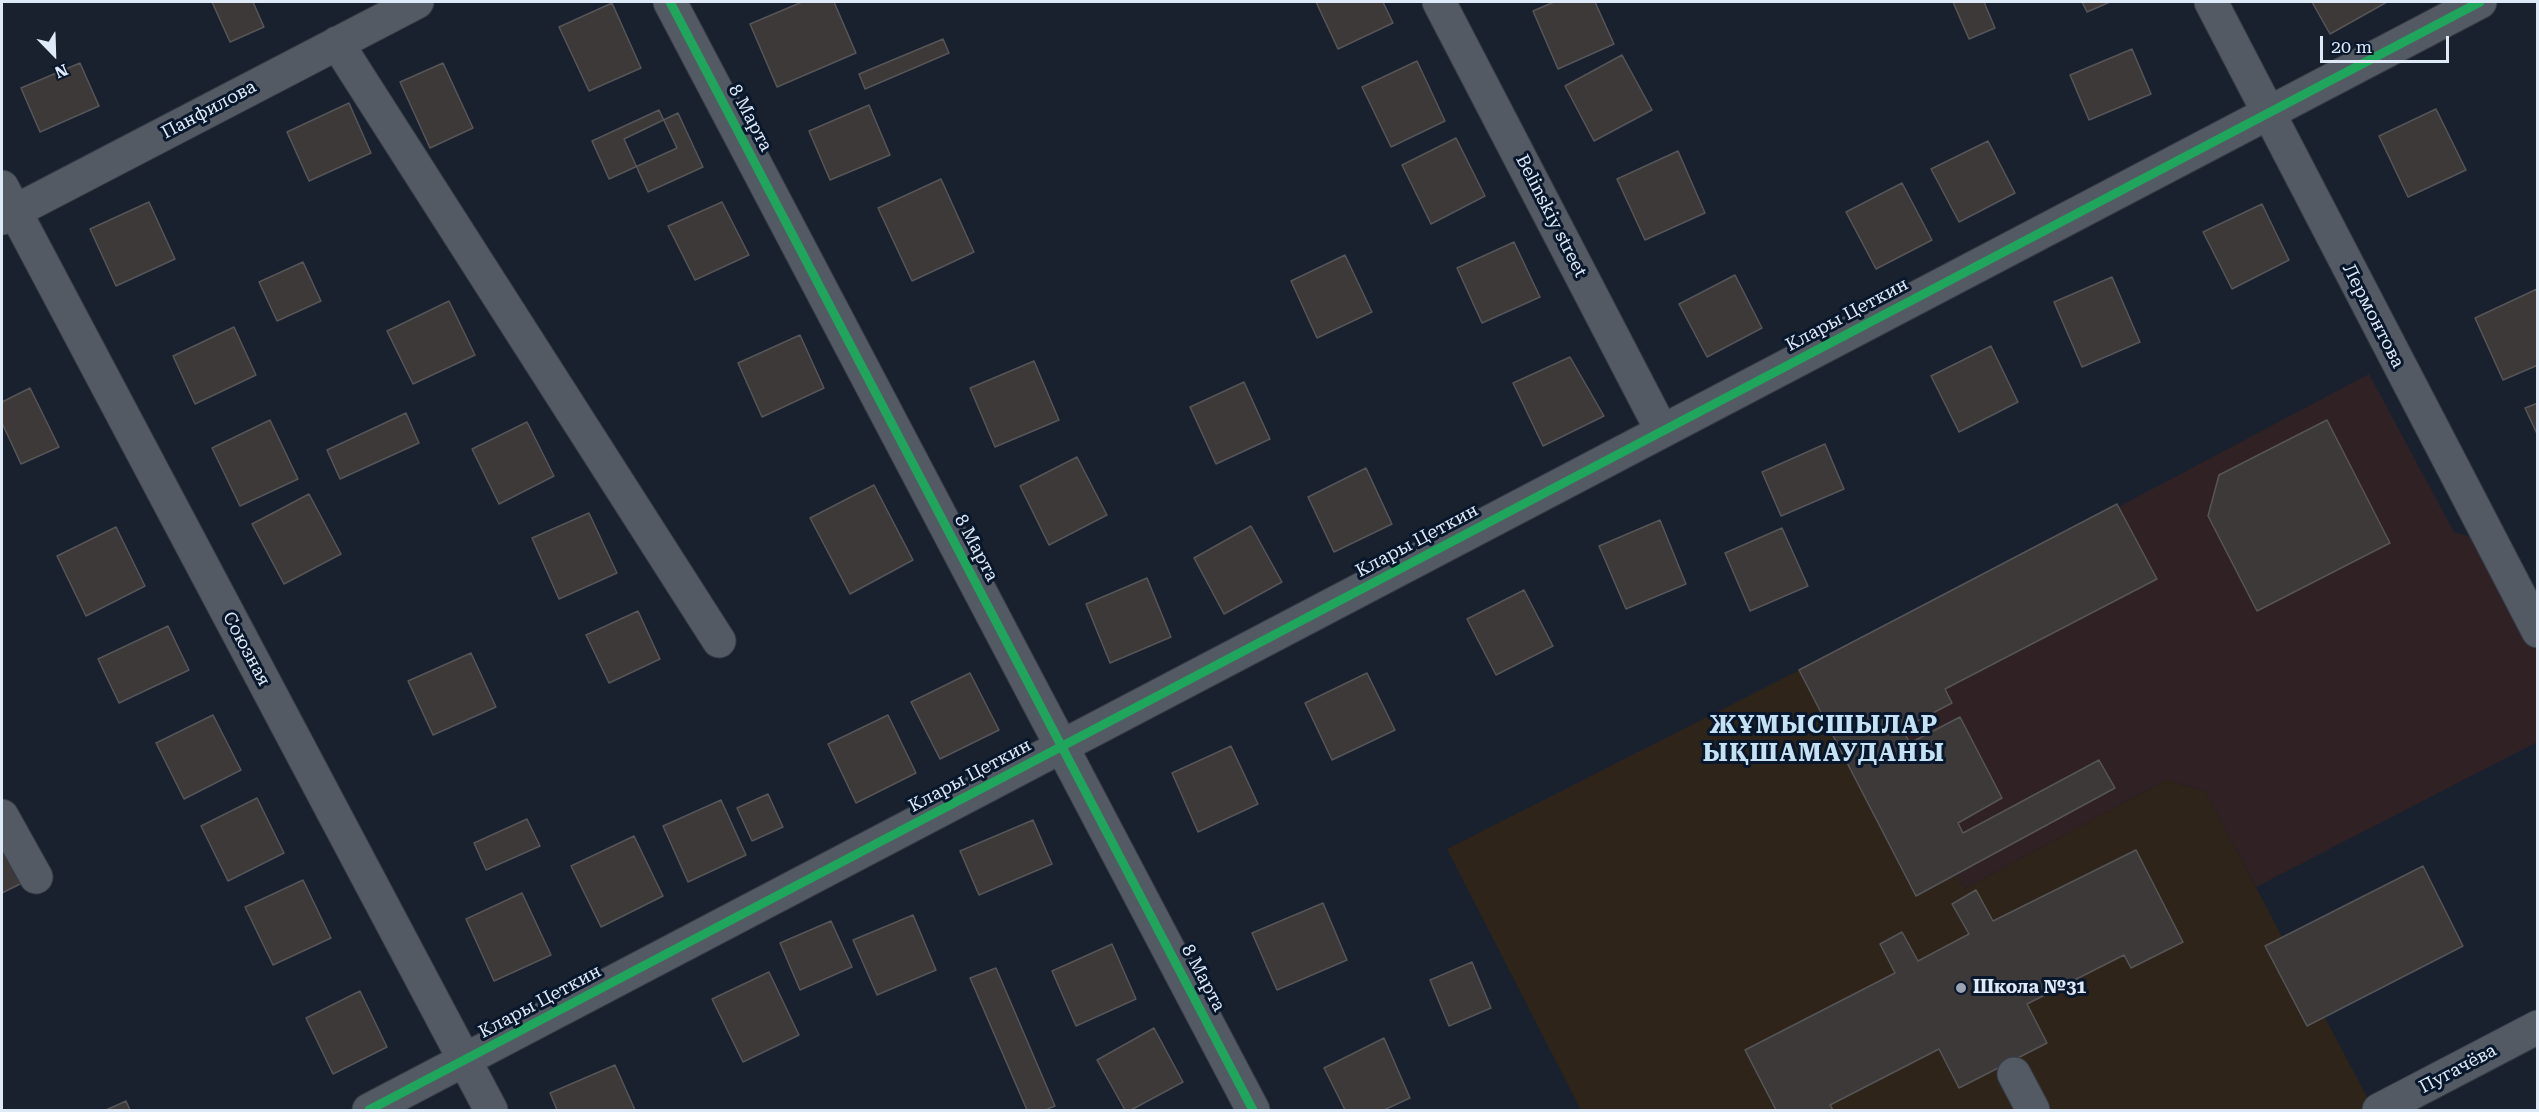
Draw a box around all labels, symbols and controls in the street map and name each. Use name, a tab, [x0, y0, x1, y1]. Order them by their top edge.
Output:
north arrow	[24, 24, 84, 84]
scale bar	[2323, 24, 2452, 62]
text: 20 m	[2331, 36, 2372, 57]
text: N	[52, 60, 71, 82]
street label: Панфилова	[158, 76, 260, 144]
street label: 8 Марта	[723, 81, 777, 155]
street label: Belinskiy street	[1511, 151, 1591, 281]
street label: Лермонтова	[2337, 260, 2409, 372]
street label: Клары Цеткин	[1782, 274, 1912, 356]
street label: Клары Цеткин	[1352, 500, 1482, 582]
street label: 8 Марта	[949, 511, 1003, 585]
street label: Союзная	[218, 608, 274, 690]
district label: ЖҰМЫСШЫЛАР ЫҚШАМАУДАНЫ	[1703, 712, 1945, 768]
street label: Клары Цеткин	[905, 735, 1035, 817]
street label: 8 Марта	[1176, 941, 1230, 1015]
street label: Клары Цеткин	[475, 961, 605, 1043]
place label: Школа №31	[1973, 977, 2086, 999]
marker: Школа №31	[1954, 981, 1968, 995]
street label: Пугачёва	[2416, 1040, 2500, 1098]

